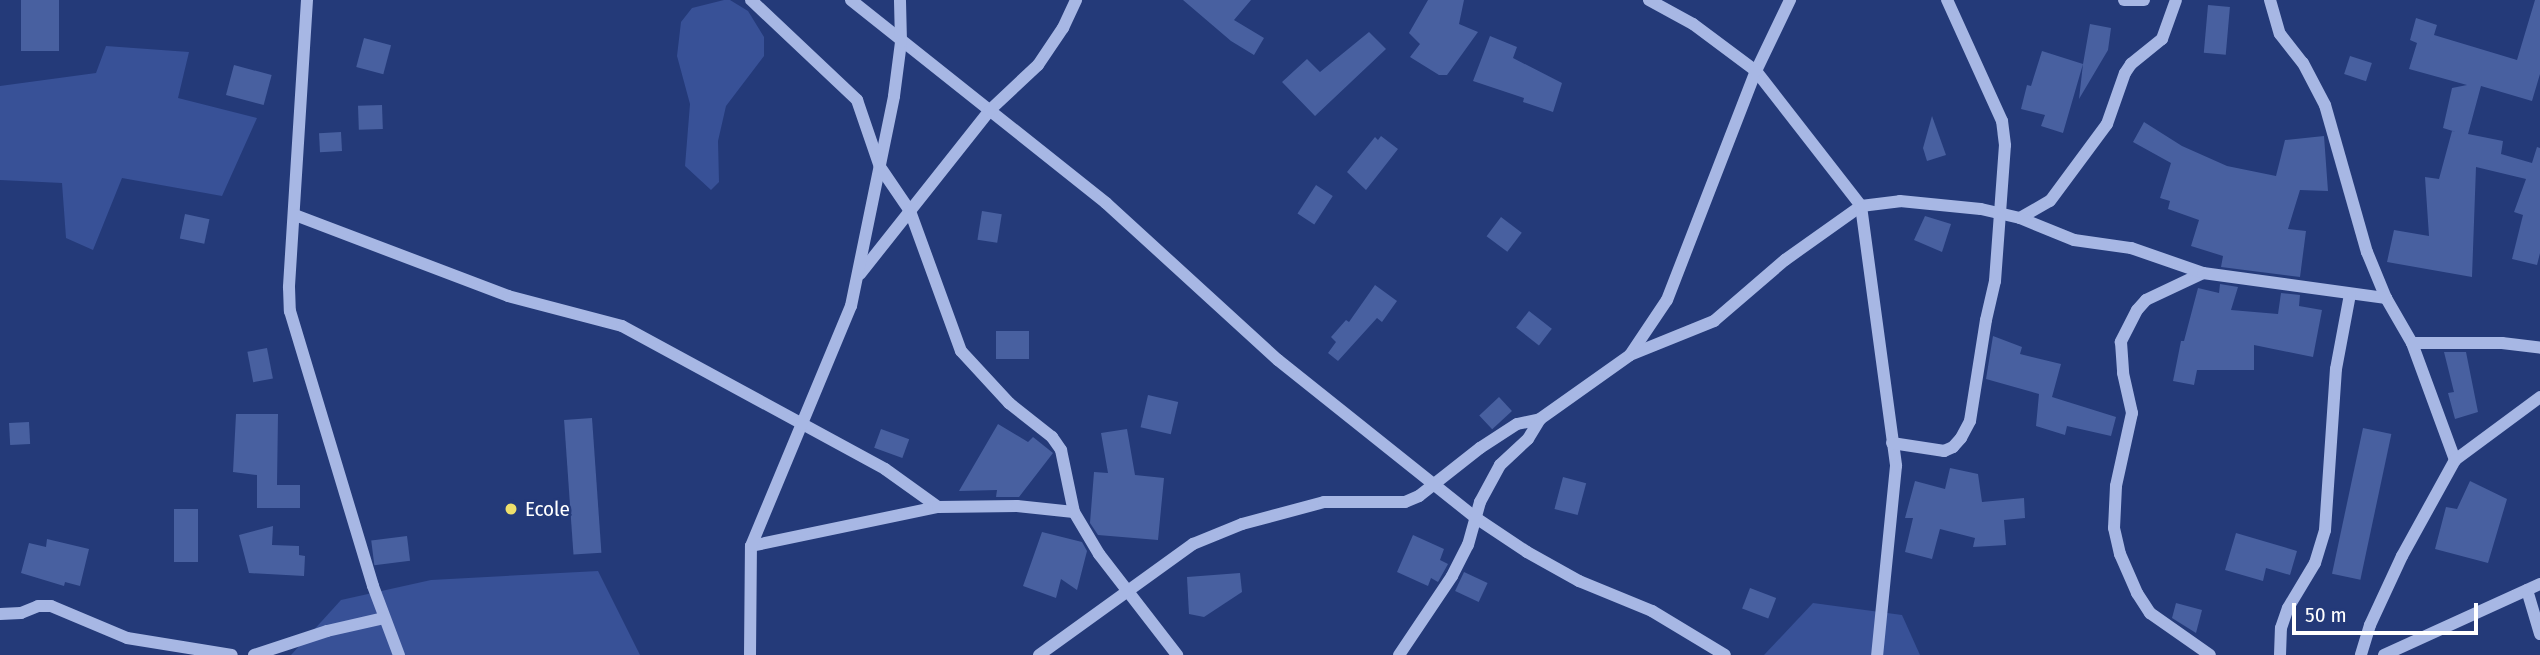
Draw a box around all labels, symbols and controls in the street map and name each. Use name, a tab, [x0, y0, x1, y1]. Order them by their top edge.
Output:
place label: Ecole	[525, 496, 570, 522]
marker: Ecole	[503, 501, 519, 517]
scale bar	[2295, 588, 2480, 632]
text: 50 m	[2305, 602, 2347, 628]

